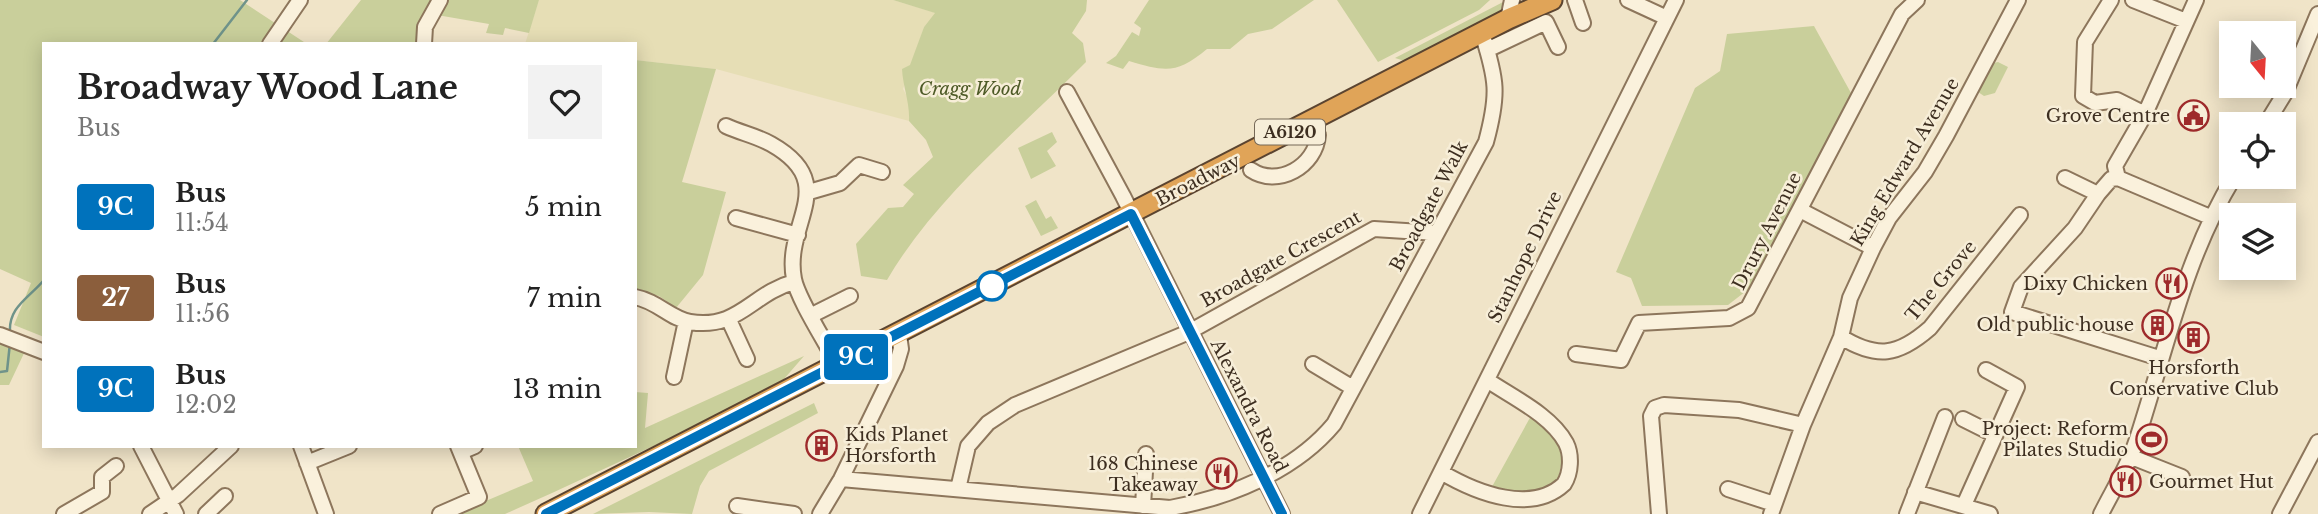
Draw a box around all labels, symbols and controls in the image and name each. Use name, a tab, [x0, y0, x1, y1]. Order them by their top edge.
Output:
north arrow	[2219, 21, 2296, 98]
map controls	[2219, 21, 2296, 280]
button: heart	[528, 65, 602, 139]
text: Broadway Wood Lane	[77, 67, 458, 108]
street label: King Edward Avenue	[1846, 74, 1964, 250]
park label: Cragg Wood	[919, 78, 1021, 100]
public building icon: Grove Centre	[2176, 99, 2210, 133]
place label: Grove Centre	[2046, 105, 2170, 127]
button: locate	[2219, 112, 2296, 189]
text: Bus	[77, 114, 120, 142]
road number: A6120	[1255, 120, 1325, 144]
street label: Broadgate Walk	[1385, 137, 1473, 275]
street label: Broadway	[1152, 149, 1245, 211]
street label: Drury Avenue	[1728, 168, 1806, 294]
text: Bus	[175, 177, 226, 209]
street label: Stanhope Drive	[1484, 187, 1566, 327]
text: 5 min	[525, 191, 602, 223]
text: 9C	[98, 192, 133, 221]
button: layers	[2219, 203, 2296, 280]
street label: Broadgate Crescent	[1197, 206, 1365, 312]
text: 11:54	[175, 209, 229, 237]
street label: The Grove	[1901, 236, 1981, 326]
restaurant icon: Dixy Chicken	[2154, 267, 2188, 301]
text: Bus	[175, 268, 226, 300]
unlabelled marker	[977, 271, 1007, 301]
place label: Dixy Chicken	[2023, 273, 2148, 295]
text: 7 min	[527, 282, 602, 314]
text: 27	[101, 283, 130, 312]
text: 11:56	[175, 300, 230, 328]
building icon: Old public house	[2140, 308, 2174, 342]
place label: Old public house	[1976, 314, 2134, 336]
building icon: Horsforth Conservative Club	[2177, 321, 2211, 355]
line badge: 9C	[824, 334, 888, 380]
street label: Alexandra Road	[1205, 335, 1292, 476]
text: 9C	[838, 342, 874, 371]
place label: Horsforth Conservative Club	[2109, 357, 2279, 400]
text: Bus	[175, 359, 226, 391]
text: 13 min	[512, 373, 602, 405]
text: 9C	[98, 374, 133, 403]
text: 12:02	[175, 391, 237, 419]
place label: Project: Reform Pilates Studio	[1982, 418, 2128, 461]
sports icon: Project: Reform Pilates Studio	[2134, 422, 2168, 456]
place label: Kids Planet Horsforth	[845, 424, 949, 467]
building icon: Kids Planet Horsforth	[805, 428, 839, 462]
place label: 168 Chinese Takeaway	[1088, 453, 1198, 496]
restaurant icon: 168 Chinese Takeaway	[1204, 457, 1238, 491]
restaurant icon: Gourmet Hut	[2109, 465, 2143, 499]
place label: Gourmet Hut	[2149, 471, 2274, 493]

